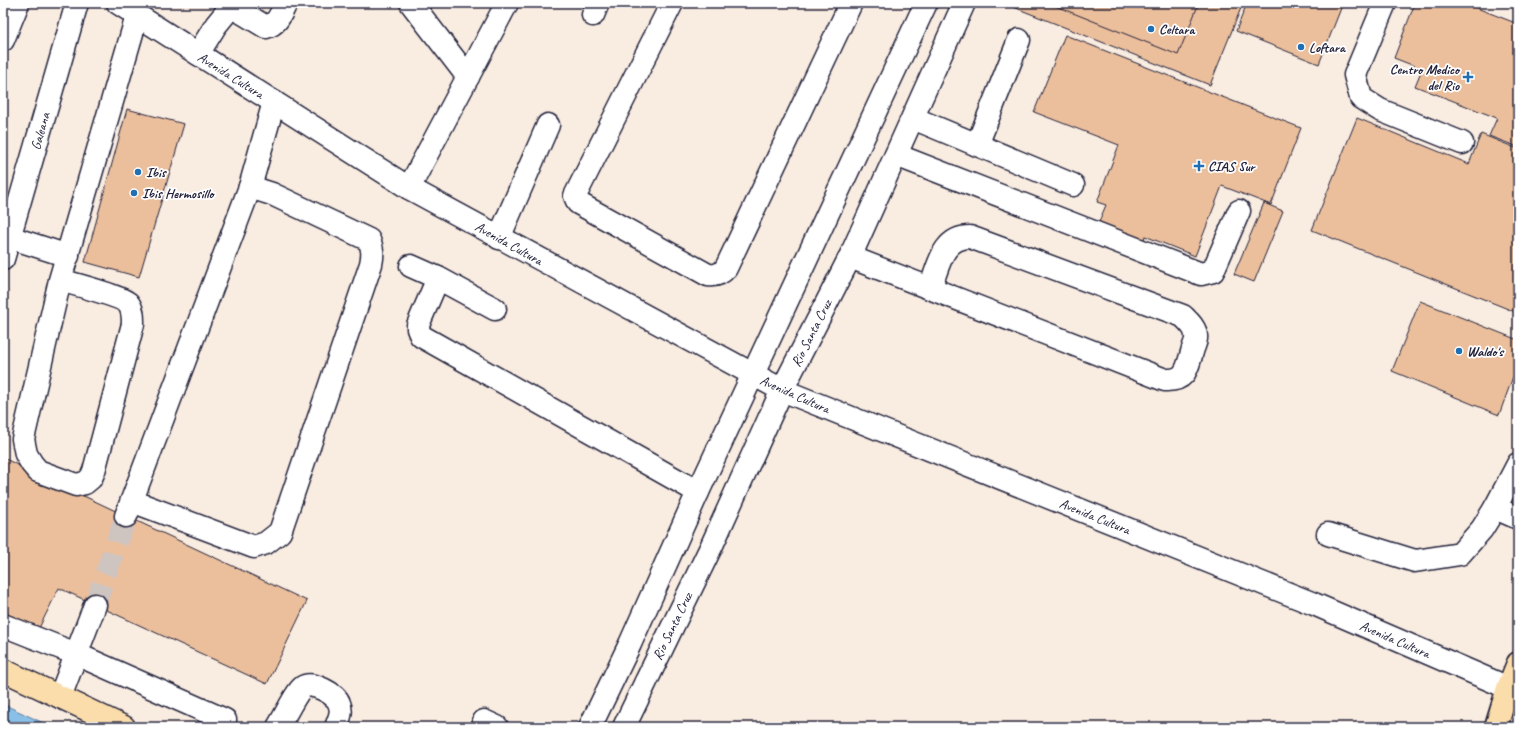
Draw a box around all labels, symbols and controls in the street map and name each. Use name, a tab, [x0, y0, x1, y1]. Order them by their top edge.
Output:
place label: Celtara	[1159, 21, 1195, 38]
marker: Celtara	[1146, 24, 1156, 34]
place label: Loftara	[1309, 39, 1346, 56]
marker: Loftara	[1296, 42, 1306, 52]
street label: Avenida Cultura	[195, 48, 268, 103]
place label: Centro Medico del Rio	[1390, 61, 1461, 94]
marker: Centro Medico del Rio	[1462, 71, 1474, 83]
street label: Galeana	[27, 110, 54, 152]
place label: CIAS Sur	[1208, 158, 1257, 175]
marker: CIAS Sur	[1193, 160, 1205, 172]
place label: Ibis	[146, 164, 168, 181]
marker: Ibis	[133, 167, 143, 177]
place label: Ibis Hermosillo	[142, 185, 216, 202]
marker: Ibis Hermosillo	[129, 188, 139, 198]
street label: Avenida Cultura	[472, 218, 547, 270]
street label: Rio Santa Cruz	[787, 296, 836, 370]
place label: Waldo's	[1467, 343, 1505, 360]
marker: Waldo's	[1454, 346, 1464, 356]
street label: Avenida Cultura	[757, 372, 833, 418]
street label: Avenida Cultura	[1057, 495, 1134, 539]
street label: Rio Santa Cruz	[649, 588, 697, 663]
street label: Avenida Cultura	[1357, 617, 1434, 662]

